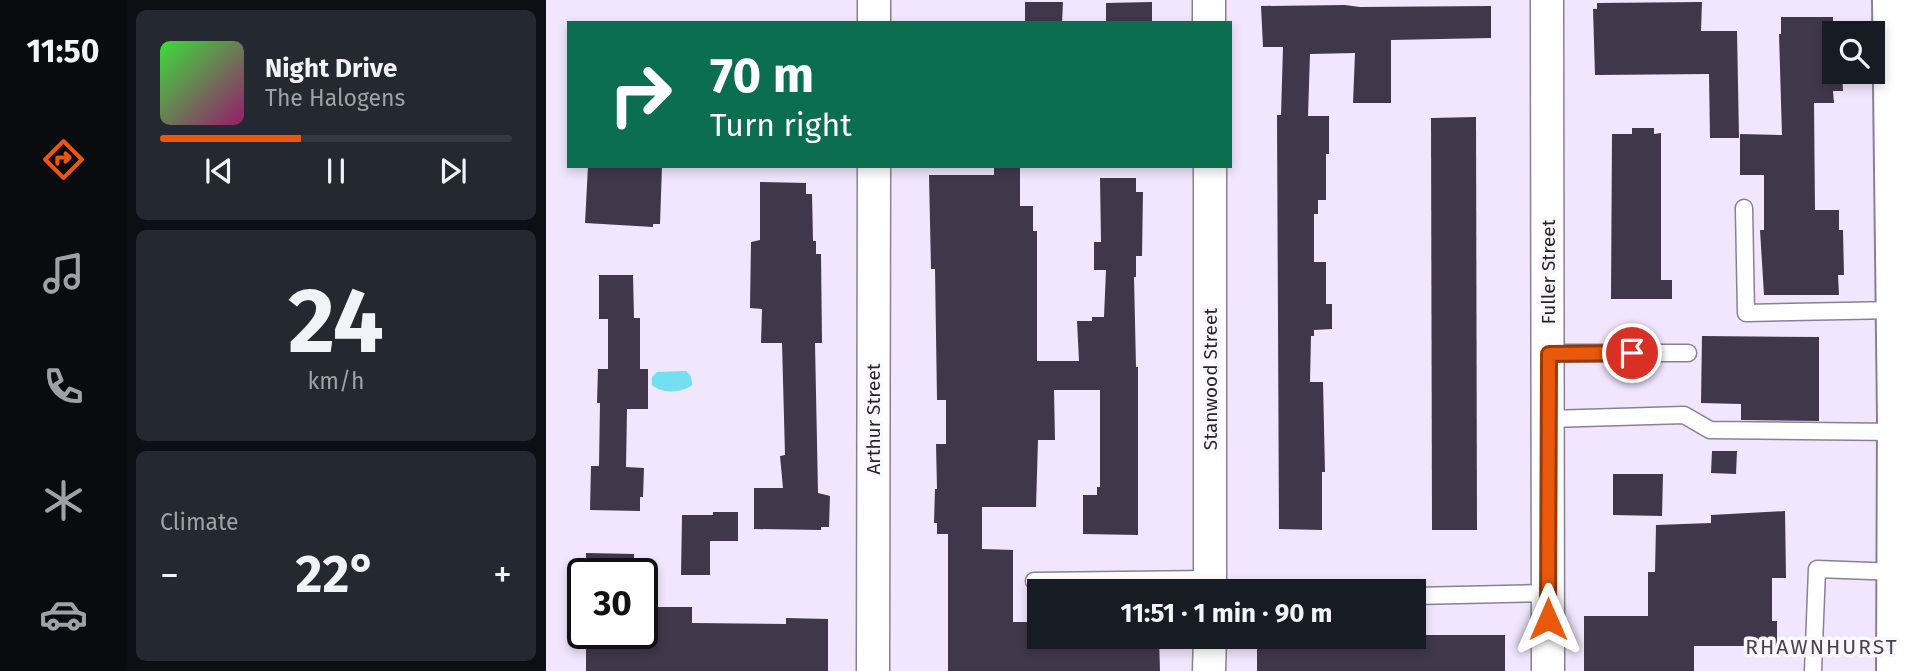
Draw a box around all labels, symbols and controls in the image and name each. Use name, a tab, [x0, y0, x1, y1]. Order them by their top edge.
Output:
map controls	[1822, 21, 1885, 84]
button: search	[1822, 21, 1885, 84]
text: 11:50	[27, 32, 99, 70]
text: 70 m	[710, 46, 814, 105]
icon: right	[595, 49, 686, 140]
text: Night Drive	[265, 53, 397, 84]
text: The Halogens	[265, 84, 405, 112]
text: Turn right	[710, 106, 852, 144]
icon: directions	[39, 135, 88, 184]
icon: previous	[200, 152, 238, 190]
icon: pause	[317, 152, 355, 190]
icon: next	[434, 152, 472, 190]
street label: Fuller Street	[1537, 219, 1560, 325]
icon: music	[39, 249, 88, 298]
text: 24	[288, 267, 384, 376]
street label: Stanwood Street	[1199, 308, 1222, 450]
pin	[1602, 323, 1662, 383]
icon: arrive	[1613, 334, 1651, 372]
icon: phone	[39, 362, 88, 411]
street label: Arthur Street	[862, 363, 885, 475]
text: km/h	[308, 367, 364, 395]
icon: climate	[39, 476, 88, 525]
text: Climate	[160, 508, 239, 536]
text: 22°	[296, 543, 376, 606]
text: −	[160, 552, 179, 598]
text: +	[493, 552, 512, 598]
speed limit sign: 30	[567, 558, 658, 649]
position arrow	[1511, 582, 1585, 656]
icon: car	[39, 590, 88, 639]
text: 11:51 · 1 min · 90 m	[1120, 598, 1333, 629]
district label: RHAWNHURST	[1745, 634, 1899, 660]

